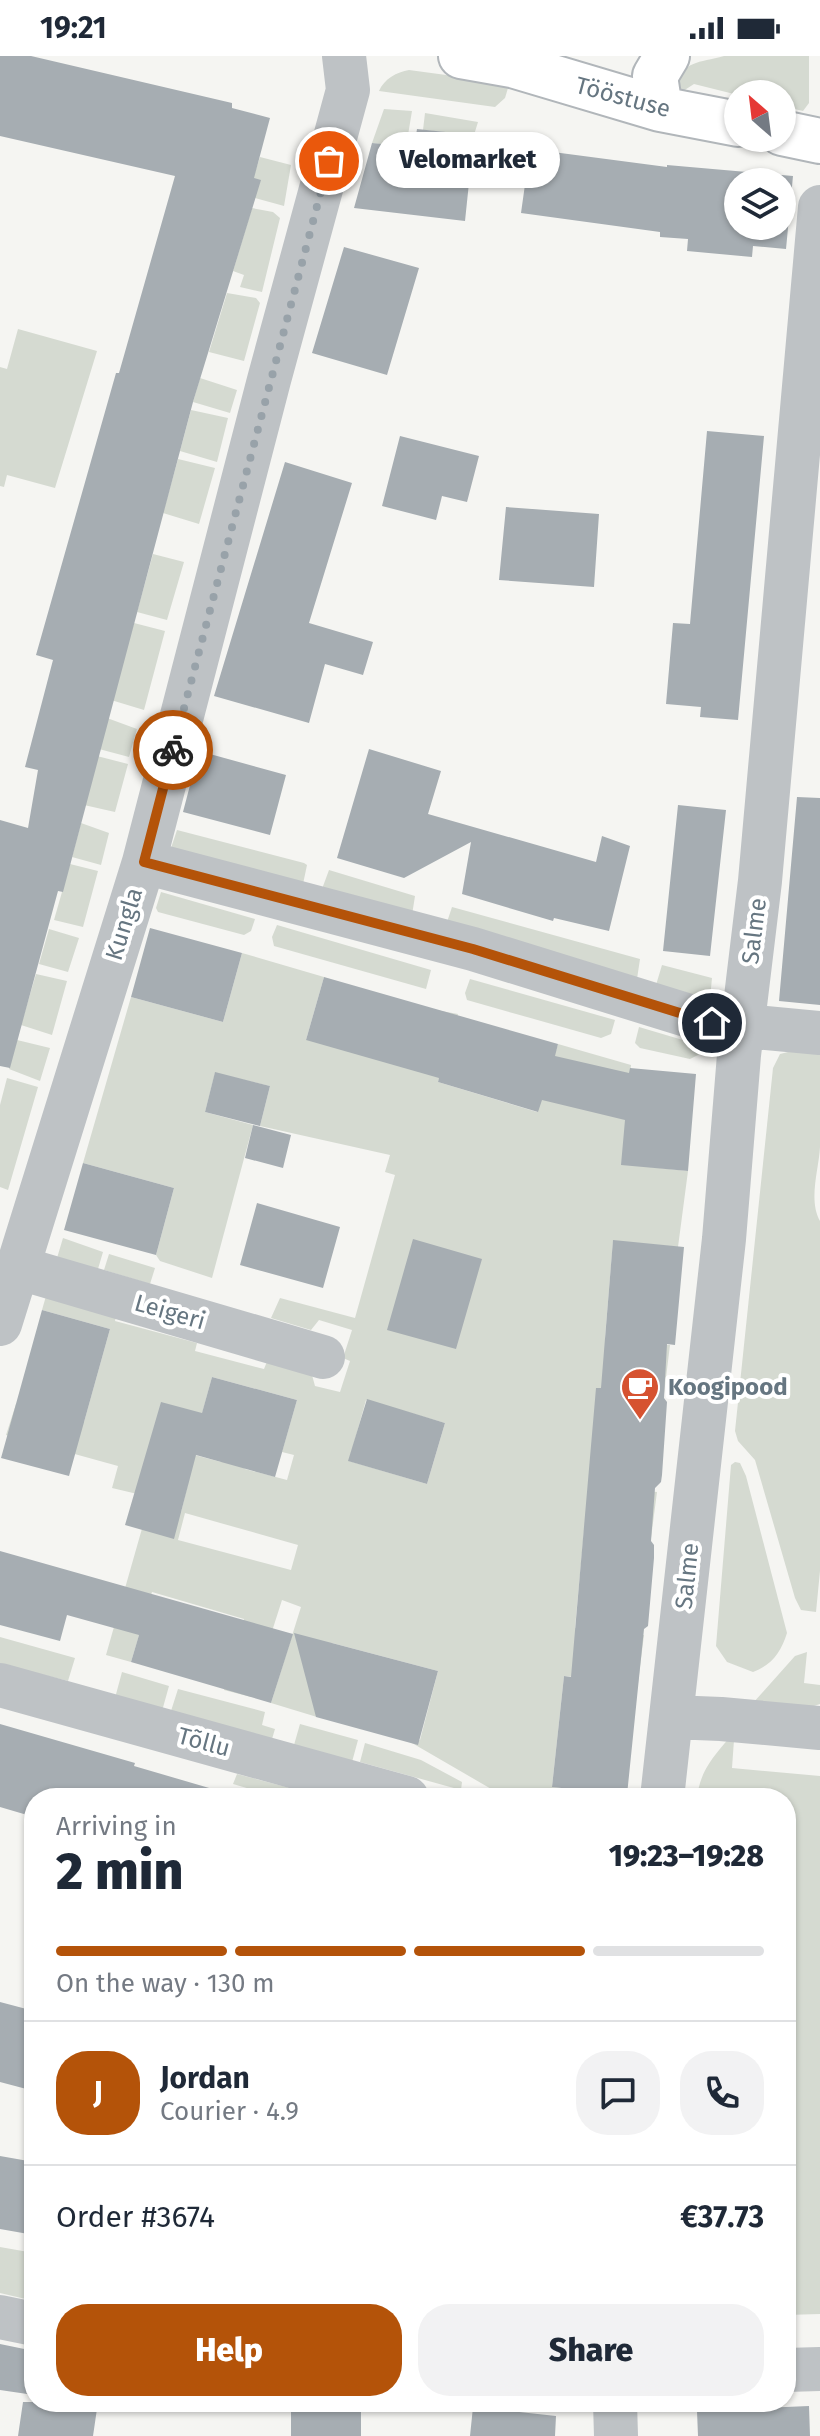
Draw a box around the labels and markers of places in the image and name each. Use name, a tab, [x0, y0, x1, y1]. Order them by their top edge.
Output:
pin	[295, 127, 363, 195]
callout: Velomarket	[377, 133, 561, 189]
pin	[678, 989, 746, 1057]
cafe icon: Koogipood	[619, 1366, 661, 1421]
place label: Koogipood	[668, 1373, 788, 1401]

